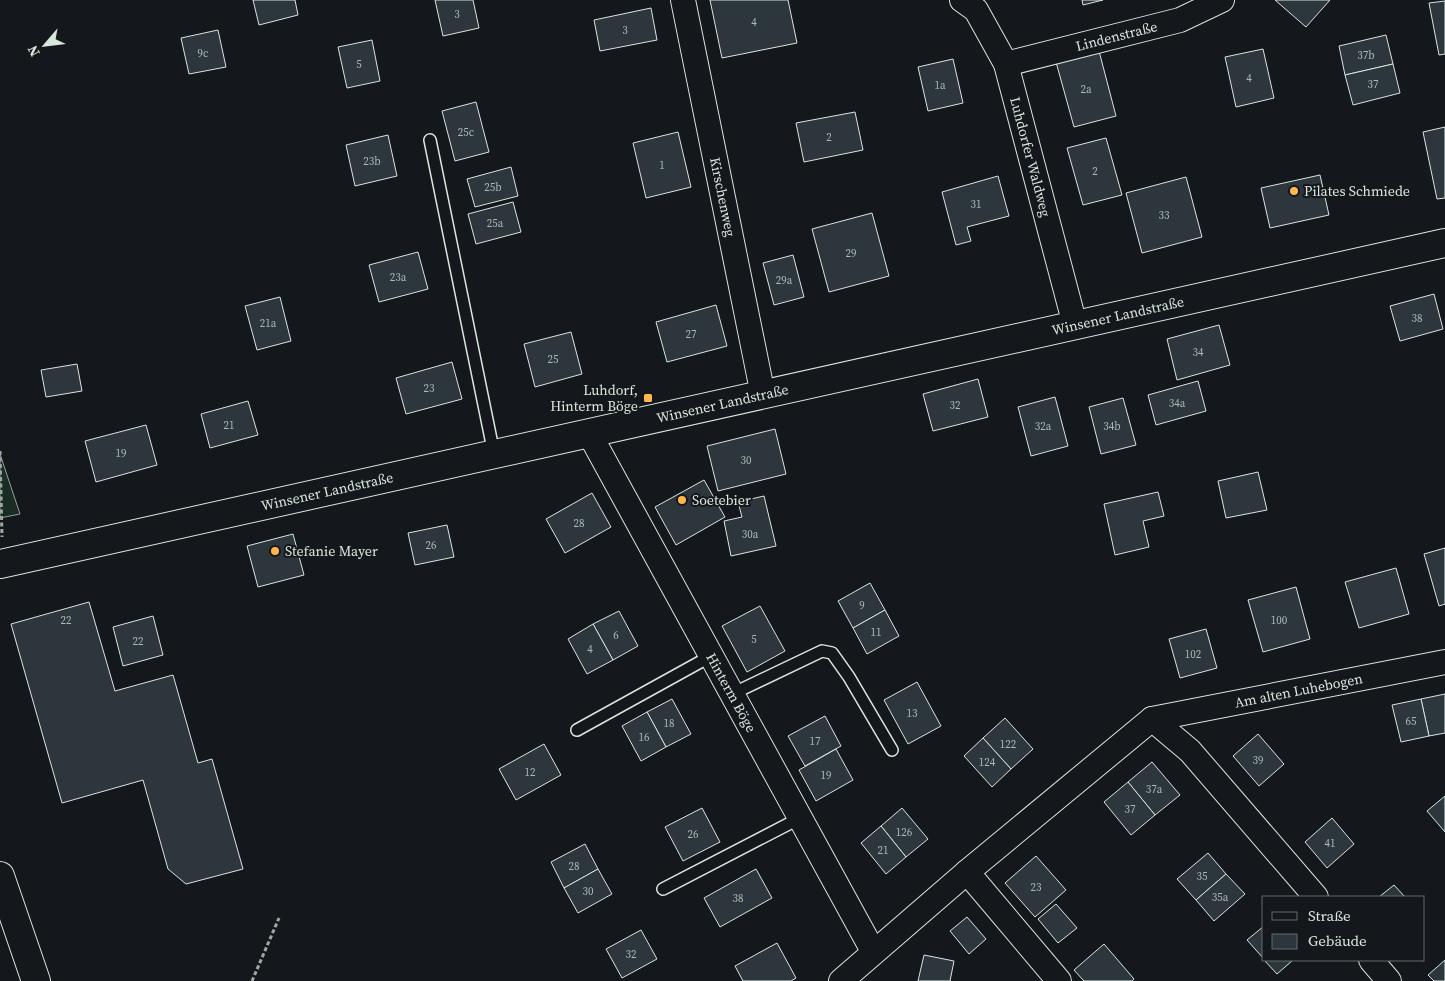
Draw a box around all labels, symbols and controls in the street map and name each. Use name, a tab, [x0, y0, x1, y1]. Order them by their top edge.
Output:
house number: 3	[454, 7, 460, 22]
house number: 4	[751, 15, 757, 30]
street label: Lindenstraße	[1074, 16, 1160, 56]
north arrow	[20, 20, 70, 70]
house number: 3	[622, 23, 628, 38]
text: N	[22, 42, 45, 60]
house number: 9c	[198, 46, 209, 61]
house number: 37b	[1357, 48, 1375, 63]
house number: 5	[356, 57, 362, 72]
house number: 4	[1246, 71, 1252, 86]
house number: 37	[1368, 77, 1379, 92]
house number: 1a	[934, 78, 946, 93]
house number: 2a	[1080, 82, 1092, 97]
street label: Luhdorfer Waldweg	[1005, 95, 1056, 219]
house number: 25c	[458, 125, 475, 140]
house number: 2	[826, 130, 832, 145]
house number: 23b	[363, 154, 381, 169]
street label: Kirschenweg	[705, 156, 741, 238]
house number: 1	[659, 158, 665, 173]
house number: 2	[1092, 164, 1098, 179]
house number: 25b	[484, 180, 502, 195]
place label: Pilates Schmiede	[1304, 181, 1410, 201]
marker: Pilates Schmiede	[1288, 185, 1300, 197]
house number: 31	[971, 197, 982, 212]
house number: 33	[1159, 208, 1170, 223]
house number: 25a	[487, 216, 504, 231]
house number: 29	[846, 246, 857, 261]
house number: 23a	[390, 270, 407, 285]
house number: 29a	[776, 273, 793, 288]
street label: Winsener Landstraße	[1050, 291, 1186, 340]
house number: 38	[1412, 311, 1423, 326]
house number: 21a	[260, 316, 277, 331]
house number: 27	[686, 327, 697, 342]
house number: 34	[1193, 345, 1204, 360]
house number: 25	[548, 352, 559, 367]
street label: Winsener Landstraße	[654, 379, 790, 428]
place label: Luhdorf, Hinterm Böge	[550, 380, 638, 416]
house number: 23	[424, 381, 435, 396]
marker: Luhdorf, Hinterm Böge	[642, 392, 654, 404]
house number: 34a	[1169, 396, 1186, 411]
house number: 32	[950, 398, 961, 413]
house number: 21	[224, 418, 235, 433]
house number: 32a	[1035, 419, 1052, 434]
house number: 34b	[1103, 419, 1121, 434]
house number: 19	[116, 446, 127, 461]
house number: 30	[741, 453, 752, 468]
street label: Winsener Landstraße	[259, 467, 395, 516]
place label: Soetebier	[692, 490, 751, 510]
marker: Soetebier	[676, 494, 688, 506]
house number: 28	[574, 516, 585, 531]
house number: 30a	[742, 527, 759, 542]
house number: 26	[426, 538, 437, 553]
place label: Stefanie Mayer	[285, 541, 378, 561]
marker: Stefanie Mayer	[269, 545, 281, 557]
house number: 9	[859, 598, 865, 613]
house number: 22	[61, 613, 72, 628]
house number: 100	[1271, 613, 1288, 628]
house number: 11	[871, 625, 882, 640]
house number: 6	[613, 628, 619, 643]
house number: 5	[751, 632, 757, 647]
house number: 22	[133, 634, 144, 649]
house number: 4	[587, 642, 593, 657]
house number: 102	[1185, 647, 1202, 662]
street label: Hinterm Böge	[701, 649, 761, 736]
street label: Am alten Luhebogen	[1233, 668, 1365, 713]
house number: 13	[907, 706, 918, 721]
house number: 65	[1406, 714, 1417, 729]
house number: 18	[664, 716, 675, 731]
house number: 16	[639, 730, 650, 745]
house number: 17	[810, 734, 821, 749]
house number: 122	[1000, 737, 1017, 752]
house number: 39	[1253, 753, 1264, 768]
house number: 124	[979, 755, 996, 770]
house number: 12	[525, 765, 536, 780]
house number: 19	[821, 768, 832, 783]
house number: 37a	[1146, 782, 1163, 797]
house number: 37	[1125, 802, 1136, 817]
house number: 126	[896, 825, 913, 840]
house number: 26	[688, 827, 699, 842]
house number: 41	[1325, 836, 1336, 851]
house number: 21	[878, 843, 889, 858]
house number: 28	[569, 859, 580, 874]
house number: 35	[1197, 869, 1208, 884]
house number: 23	[1031, 880, 1042, 895]
house number: 30	[583, 884, 594, 899]
house number: 35a	[1212, 890, 1229, 905]
house number: 38	[733, 891, 744, 906]
legend	[1262, 896, 1425, 961]
text: Straße	[1308, 905, 1351, 926]
text: Gebäude	[1308, 930, 1367, 951]
house number: 32	[626, 947, 637, 962]

